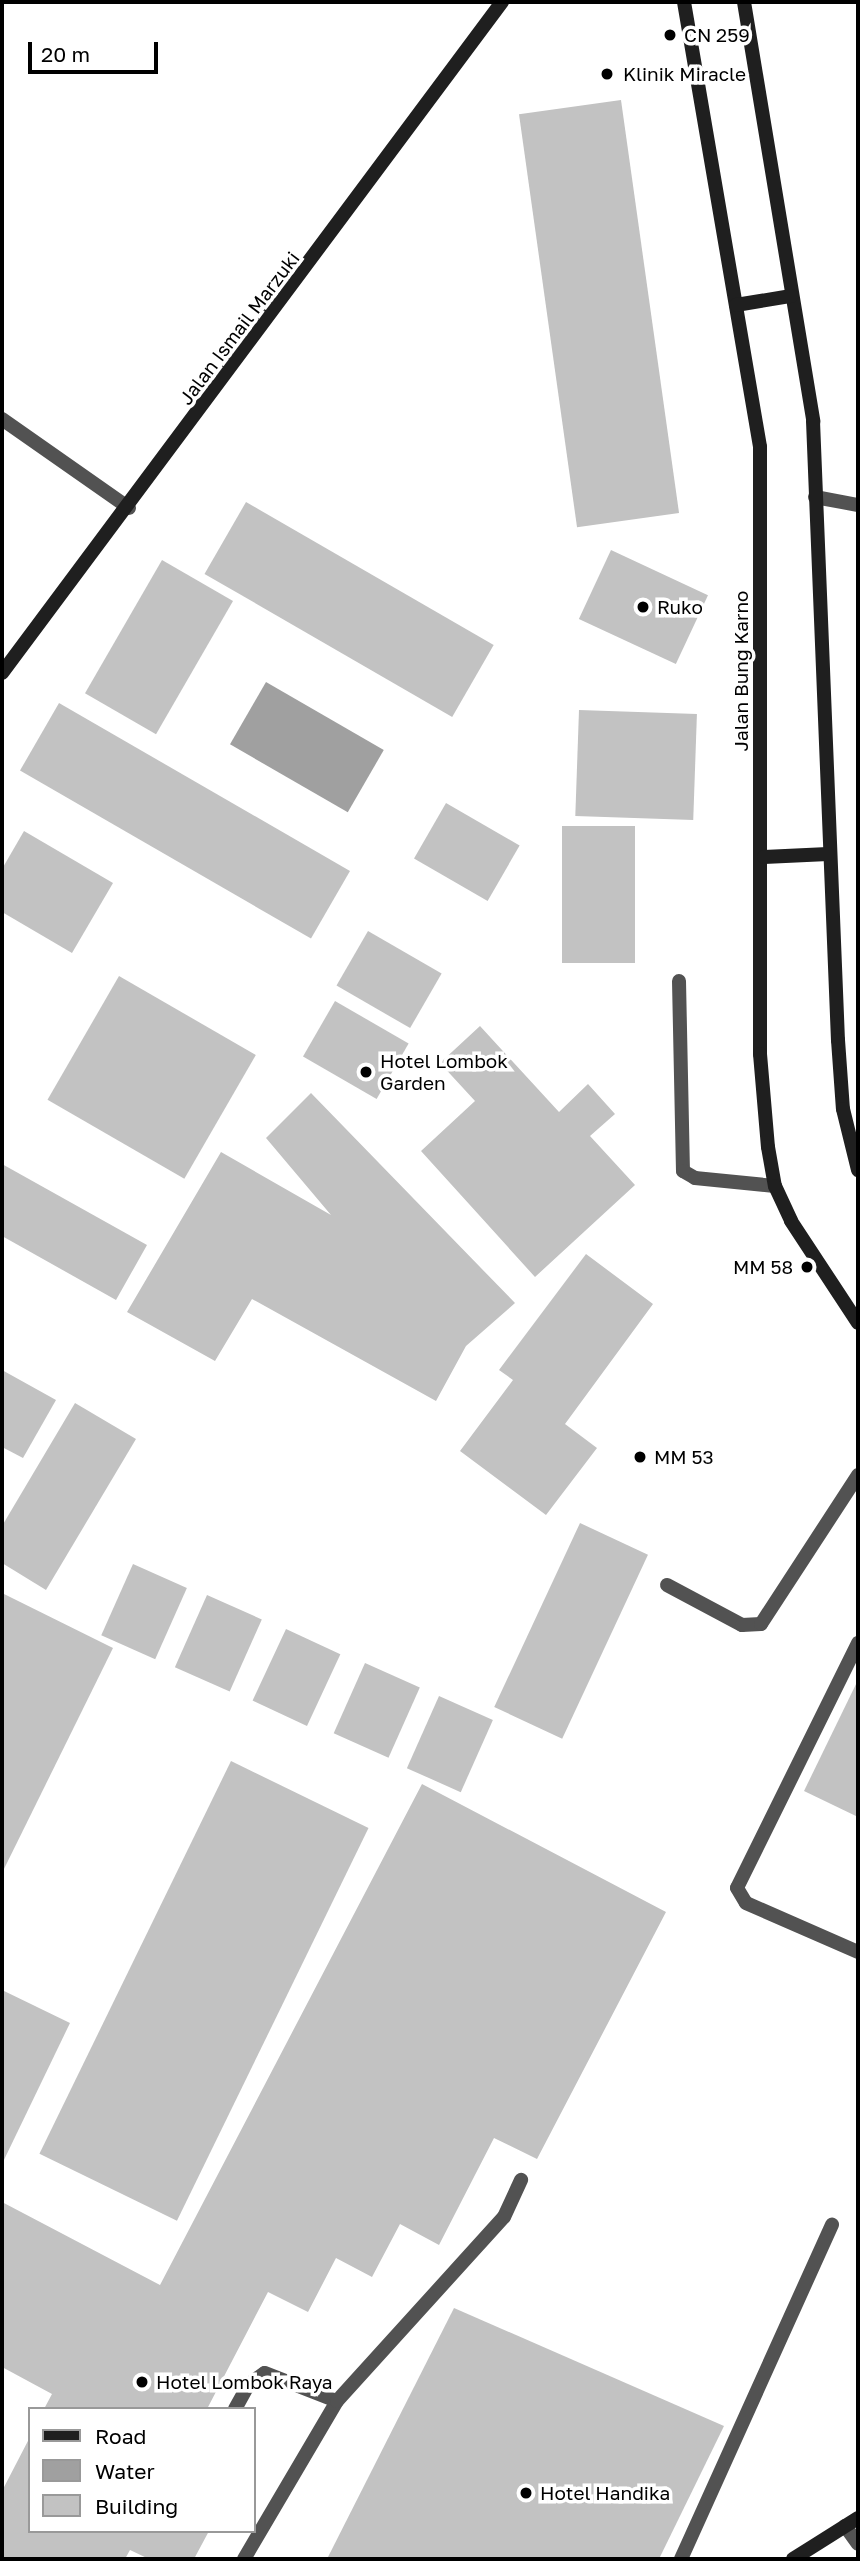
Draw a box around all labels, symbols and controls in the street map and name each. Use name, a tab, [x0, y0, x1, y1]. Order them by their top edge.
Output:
place label: CN 259	[684, 24, 750, 46]
marker: CN 259	[662, 27, 678, 43]
scale bar	[32, 28, 161, 72]
text: 20 m	[41, 41, 90, 67]
place label: Klinik Miracle	[623, 63, 746, 85]
marker: Klinik Miracle	[597, 64, 617, 84]
street label: Jalan Ismail Marzuki	[174, 247, 304, 409]
street label: Jalan Bung Karno	[730, 590, 752, 752]
place label: Ruko	[657, 596, 703, 618]
marker: Ruko	[635, 599, 651, 615]
place label: Hotel Lombok Garden	[380, 1050, 508, 1094]
marker: Hotel Lombok Garden	[358, 1064, 374, 1080]
place label: MM 58	[733, 1256, 793, 1278]
marker: MM 58	[799, 1259, 815, 1275]
place label: MM 53	[654, 1446, 714, 1468]
marker: MM 53	[632, 1449, 648, 1465]
place label: Hotel Lombok Raya	[156, 2371, 333, 2393]
marker: Hotel Lombok Raya	[134, 2374, 150, 2390]
legend	[28, 2407, 256, 2533]
text: Road	[95, 2423, 146, 2449]
text: Water	[95, 2458, 155, 2484]
place label: Hotel Handika	[540, 2482, 670, 2504]
marker: Hotel Handika	[518, 2485, 534, 2501]
text: Building	[95, 2493, 178, 2519]

